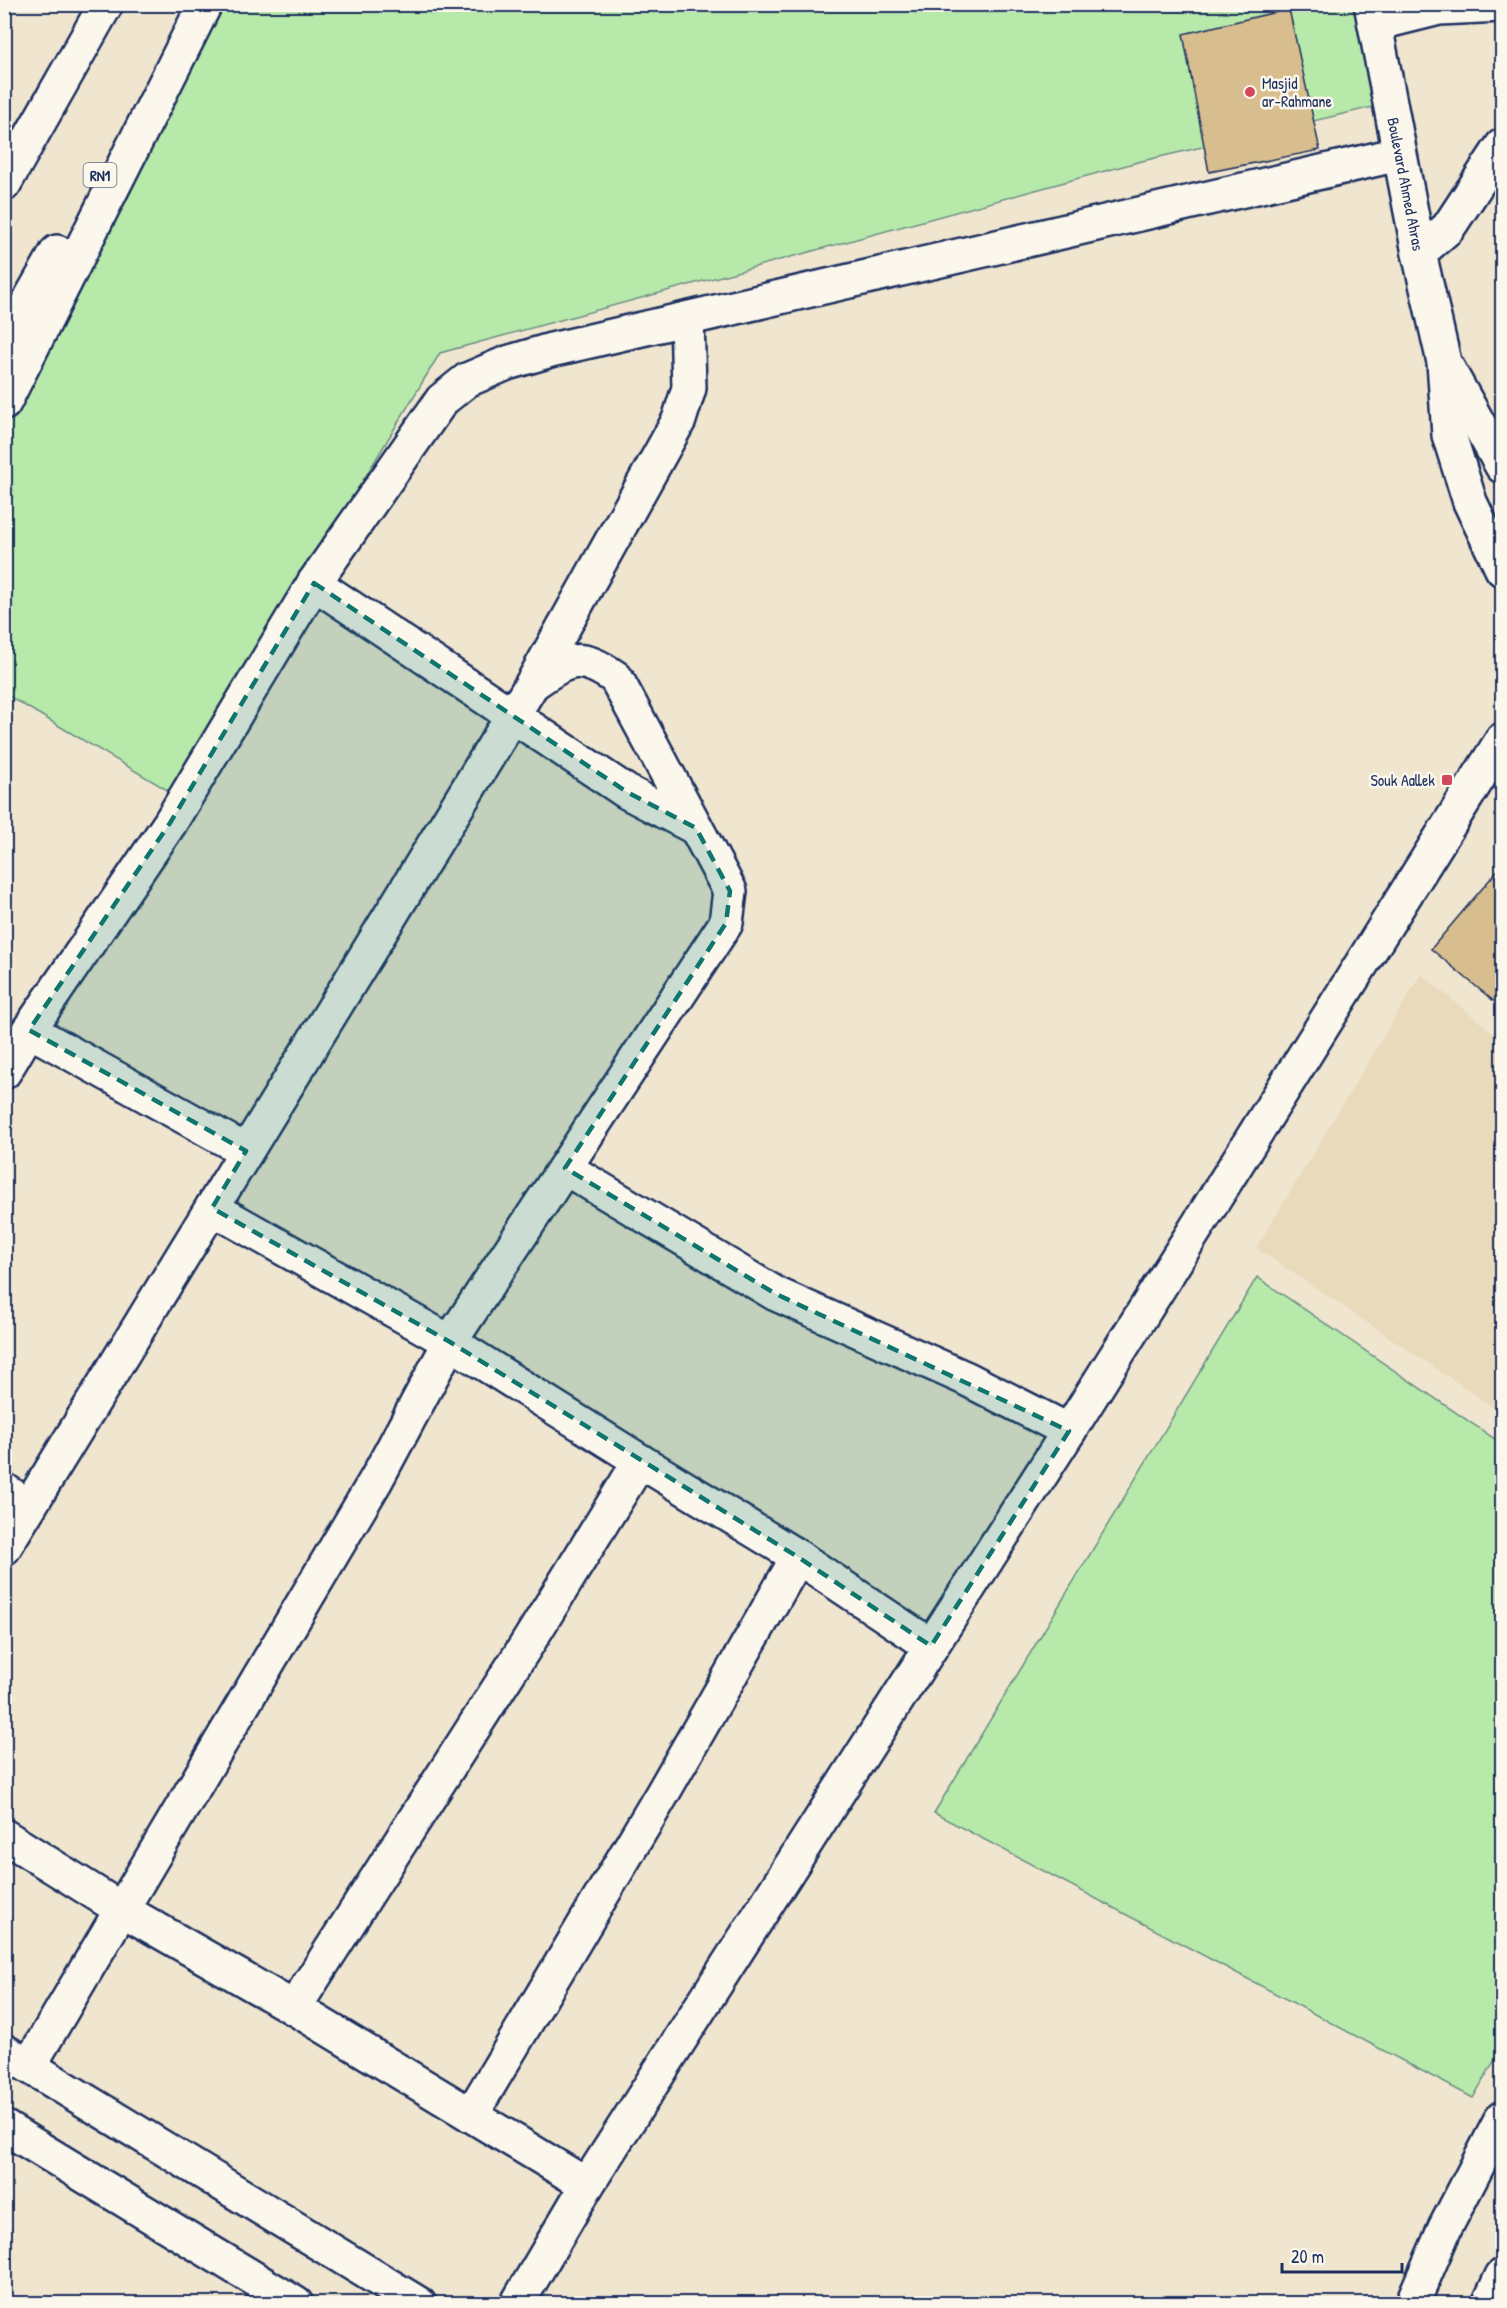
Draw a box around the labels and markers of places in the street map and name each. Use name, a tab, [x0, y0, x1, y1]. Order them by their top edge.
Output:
place label: Masjid ar-Rahmane	[1262, 72, 1333, 112]
marker: Masjid ar-Rahmane	[1243, 85, 1257, 99]
place label: Souk Aallek	[1371, 769, 1435, 791]
marker: Souk Aallek	[1440, 773, 1454, 787]

